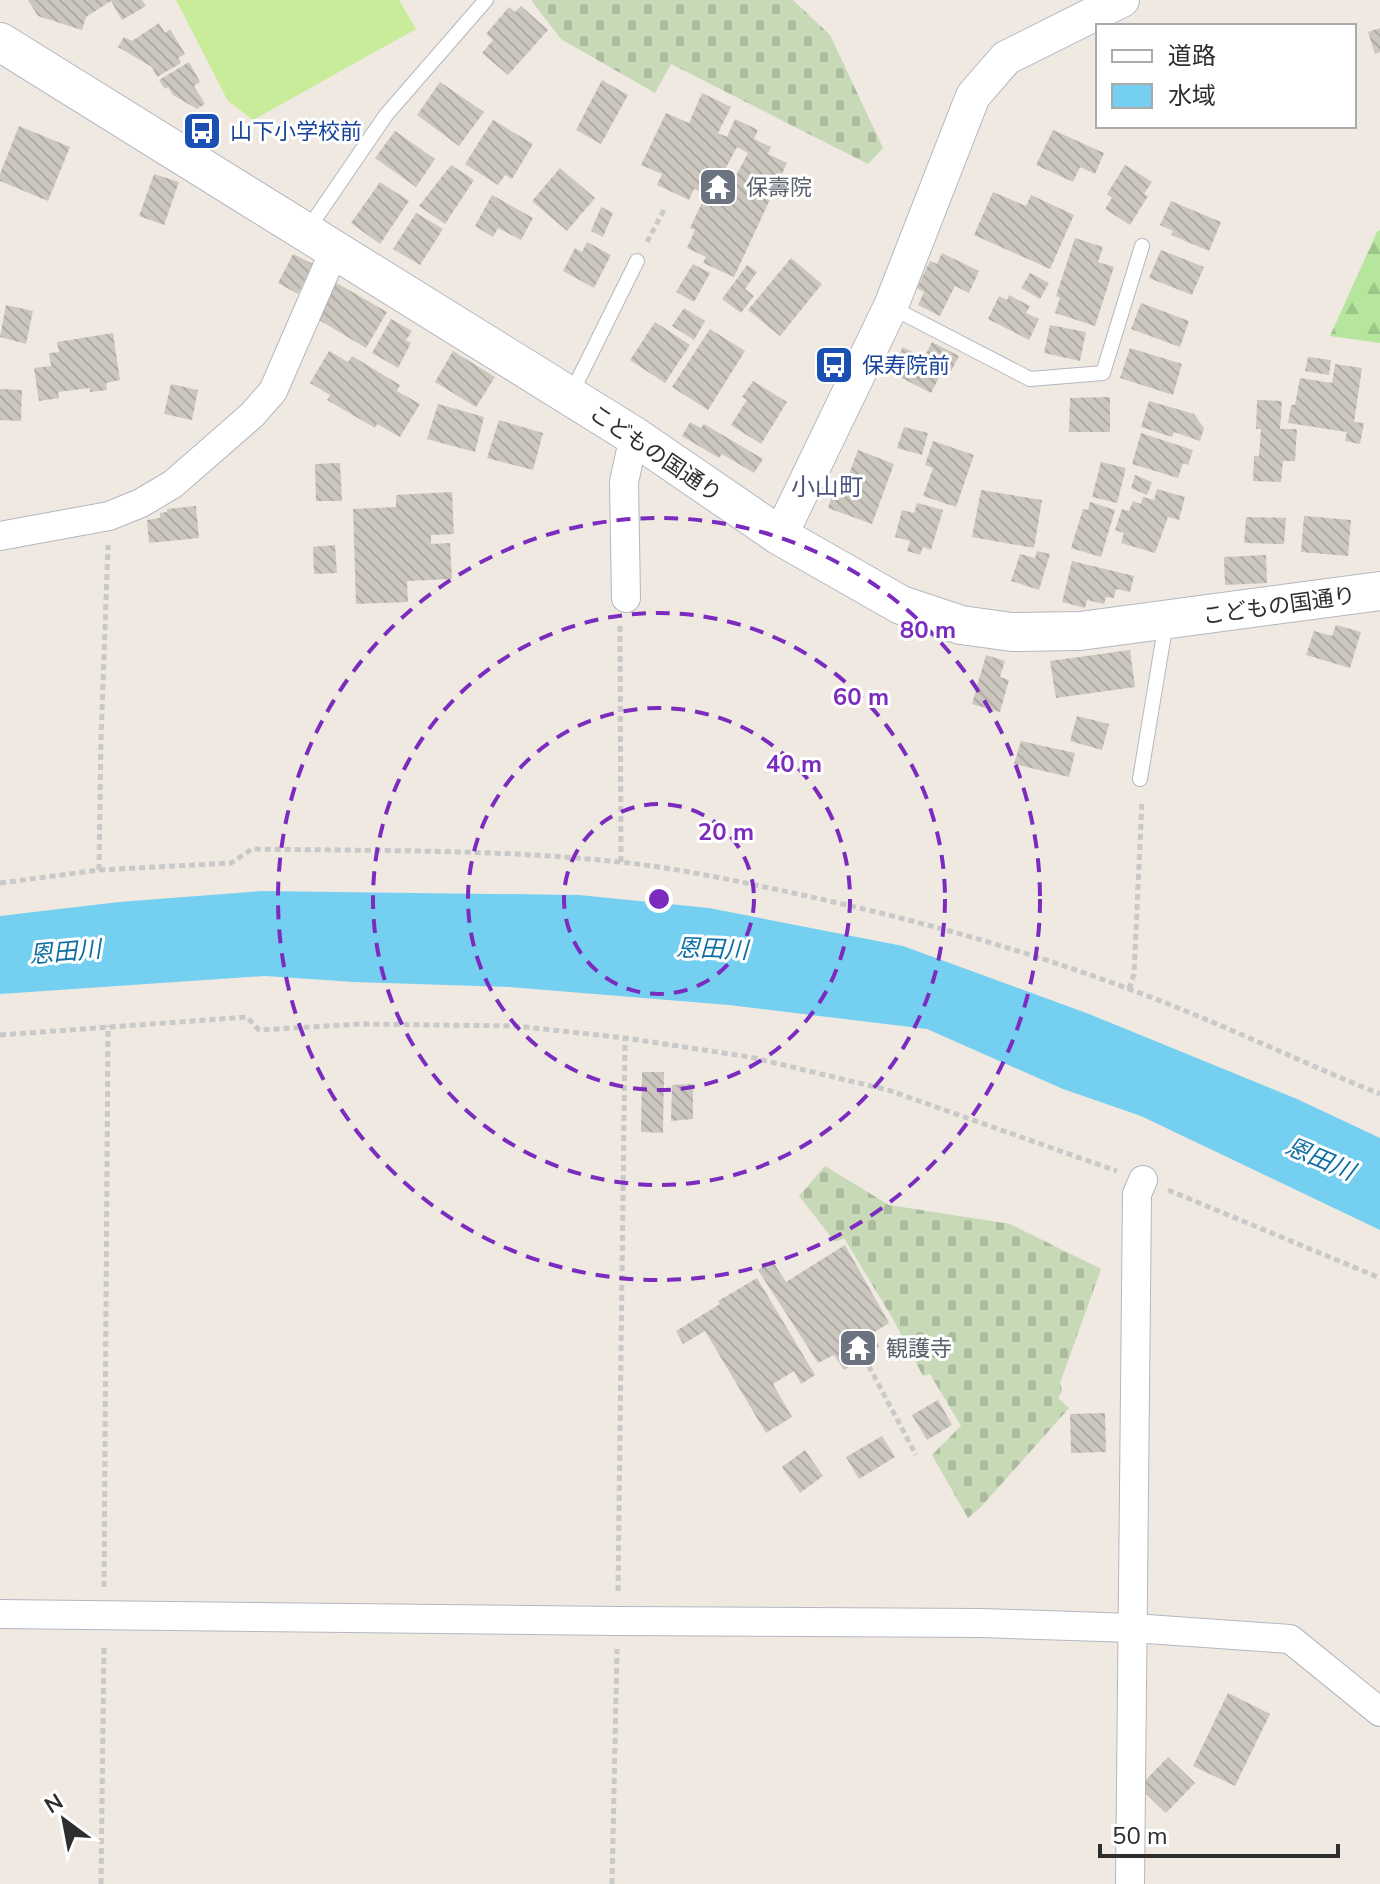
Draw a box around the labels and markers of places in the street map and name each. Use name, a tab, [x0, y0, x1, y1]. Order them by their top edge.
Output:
bus stop icon: 山下小学校前	[181, 110, 223, 152]
place label: 山下小学校前	[230, 117, 362, 147]
temple icon: 保壽院	[697, 166, 739, 208]
place label: 保壽院	[746, 173, 812, 203]
bus stop icon: 保寿院前	[813, 344, 855, 386]
place label: 保寿院前	[862, 351, 950, 381]
centre of rings	[645, 885, 673, 913]
temple icon: 観護寺	[837, 1327, 879, 1369]
place label: 観護寺	[886, 1334, 952, 1364]

